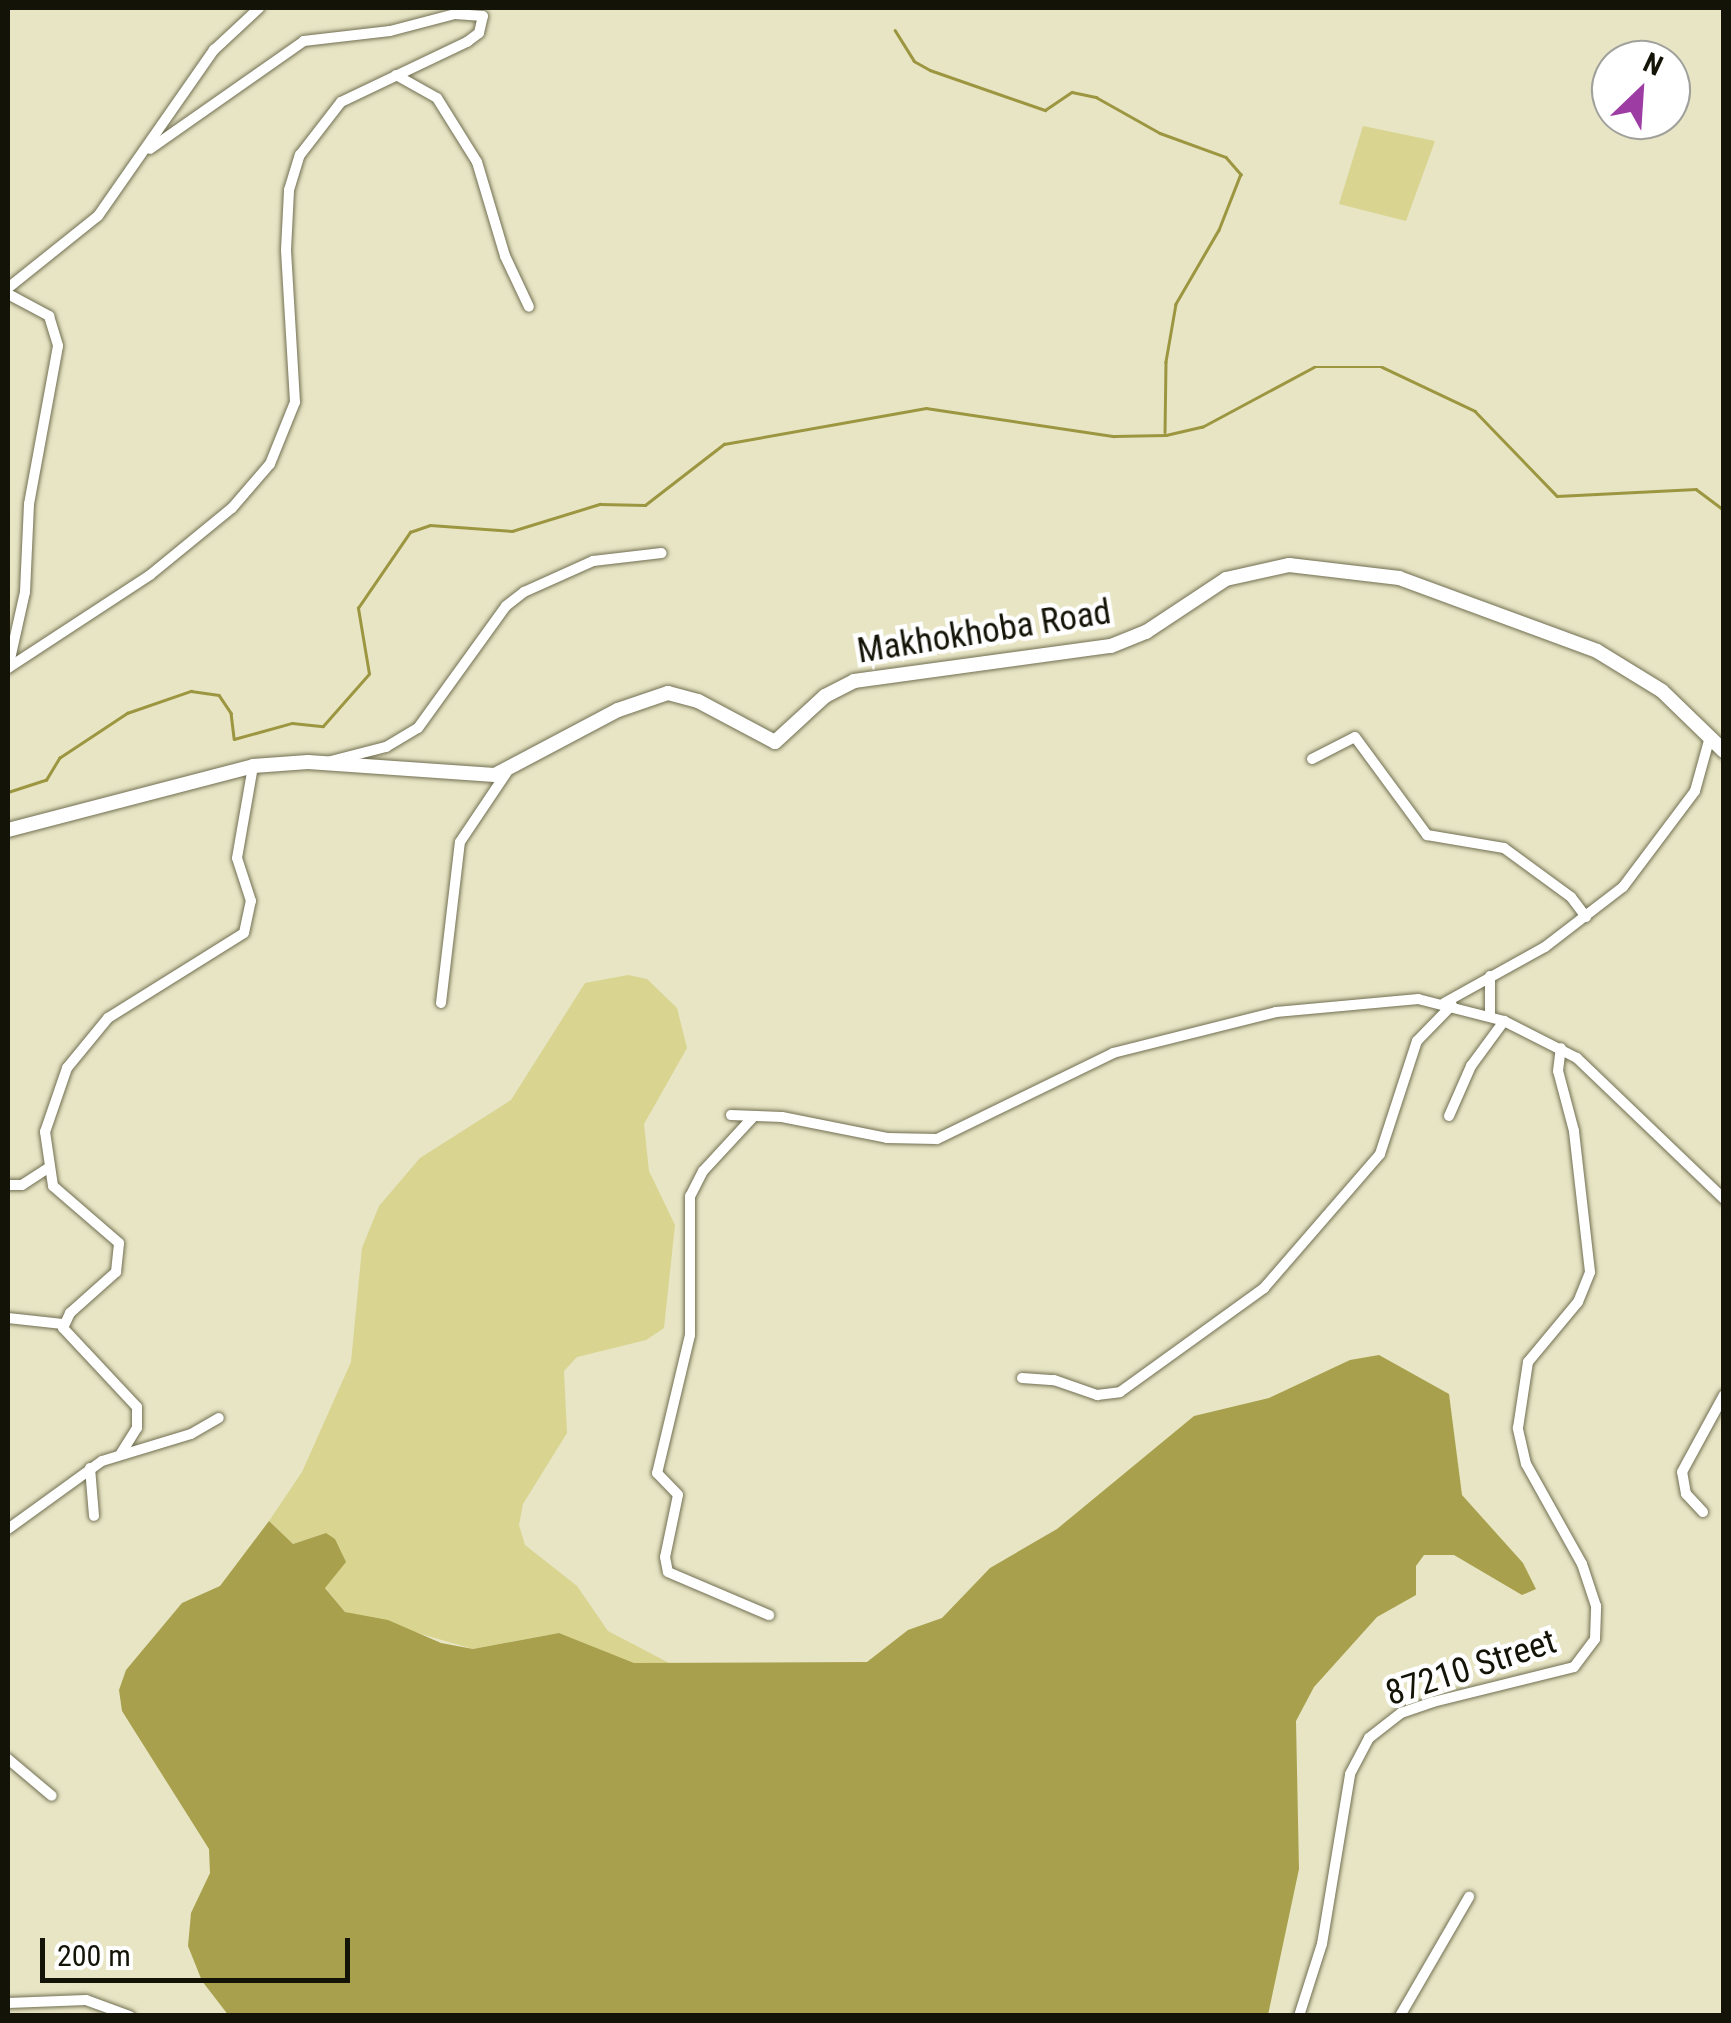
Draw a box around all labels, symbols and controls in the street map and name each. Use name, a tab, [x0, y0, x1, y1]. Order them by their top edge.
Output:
north arrow	[1591, 40, 1691, 140]
text: N	[1638, 46, 1668, 83]
street label: Makhokhoba Road	[854, 591, 1114, 673]
street label: 87210 Street	[1381, 1621, 1561, 1715]
scale bar	[45, 1918, 355, 1980]
text: 200 m	[57, 1938, 131, 1973]

